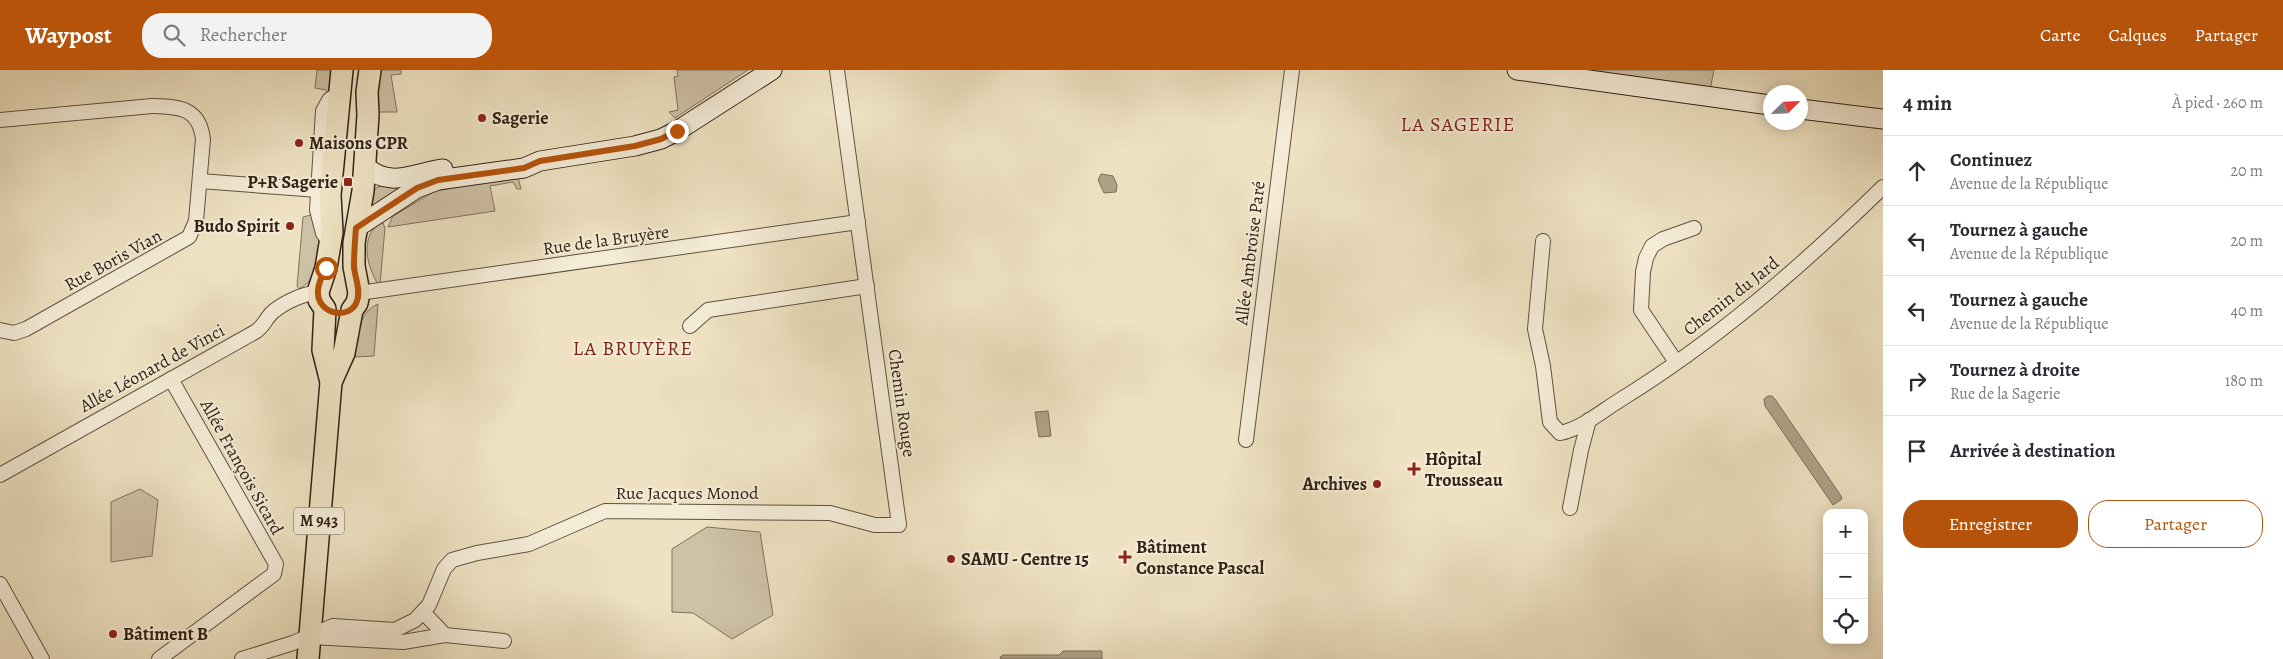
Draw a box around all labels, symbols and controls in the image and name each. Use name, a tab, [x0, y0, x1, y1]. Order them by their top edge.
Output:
search box	[142, 13, 492, 58]
text: Waypost	[25, 19, 112, 51]
icon: search	[160, 21, 188, 49]
text: Rechercher	[200, 22, 287, 48]
text: Carte	[2040, 23, 2080, 47]
text: Calques	[2108, 23, 2167, 47]
text: Partager	[2195, 23, 2258, 47]
north arrow	[1763, 85, 1808, 130]
text: 4 min	[1903, 89, 1952, 117]
text: À pied · 260 m	[2172, 92, 2263, 114]
place label: Sagerie	[492, 106, 549, 130]
district label: LA SAGERIE	[1401, 111, 1515, 138]
marker: Sagerie	[476, 112, 488, 124]
route end	[666, 120, 689, 143]
place label: Maisons CPR	[309, 131, 409, 155]
marker: Maisons CPR	[293, 137, 305, 149]
text: Continuez	[1950, 147, 2032, 173]
icon: ahead	[1903, 157, 1931, 185]
text: 20 m	[2230, 160, 2263, 182]
place label: P+R Sagerie	[247, 170, 338, 194]
text: Avenue de la République	[1950, 173, 2108, 195]
marker: P+R Sagerie	[342, 176, 354, 188]
street label: Allée Ambroise Paré	[1229, 179, 1271, 328]
place label: Budo Spirit	[194, 214, 280, 238]
text: Tournez à gauche	[1950, 217, 2088, 243]
street label: Rue de la Bruyère	[541, 219, 671, 261]
marker: Budo Spirit	[284, 220, 296, 232]
street label: Rue Boris Vian	[60, 223, 166, 297]
icon: left	[1903, 227, 1931, 255]
text: 20 m	[2230, 230, 2263, 252]
text: Avenue de la République	[1950, 243, 2108, 265]
street label: Chemin du Jard	[1678, 251, 1784, 341]
route start	[315, 257, 338, 280]
text: Tournez à gauche	[1950, 287, 2088, 313]
icon: left	[1903, 297, 1931, 325]
text: 40 m	[2231, 300, 2263, 322]
text: Avenue de la République	[1950, 313, 2108, 335]
street label: Allée Léonard de Vinci	[74, 318, 229, 418]
district label: LA BRUYÈRE	[573, 335, 693, 362]
street label: Chemin Rouge	[883, 348, 921, 458]
text: Tournez à droite	[1950, 357, 2080, 383]
icon: right	[1903, 367, 1931, 395]
text: 180 m	[2225, 370, 2263, 392]
text: Rue de la Sagerie	[1950, 383, 2060, 405]
street label: Allée François Sicard	[194, 394, 289, 539]
icon: arrive	[1903, 437, 1931, 465]
text: Arrivée à destination	[1950, 438, 2115, 464]
place label: Hôpital Trousseau	[1425, 447, 1503, 492]
marker: Hôpital Trousseau	[1407, 462, 1421, 476]
place label: Archives	[1301, 472, 1367, 496]
marker: Archives	[1371, 478, 1383, 490]
street label: Rue Jacques Monod	[615, 481, 759, 505]
button: Enregistrer	[1903, 500, 2078, 548]
button: Partager	[2088, 500, 2263, 548]
road number: M 943	[294, 508, 344, 534]
map controls	[1823, 509, 1868, 644]
button: +	[1823, 509, 1868, 554]
place label: Bâtiment Constance Pascal	[1136, 535, 1265, 580]
place label: SAMU - Centre 15	[961, 547, 1089, 571]
marker: Bâtiment Constance Pascal	[1118, 550, 1132, 564]
marker: SAMU - Centre 15	[945, 553, 957, 565]
button: −	[1823, 554, 1868, 599]
button: locate	[1823, 599, 1868, 644]
place label: Bâtiment B	[123, 622, 208, 646]
marker: Bâtiment B	[107, 628, 119, 640]

